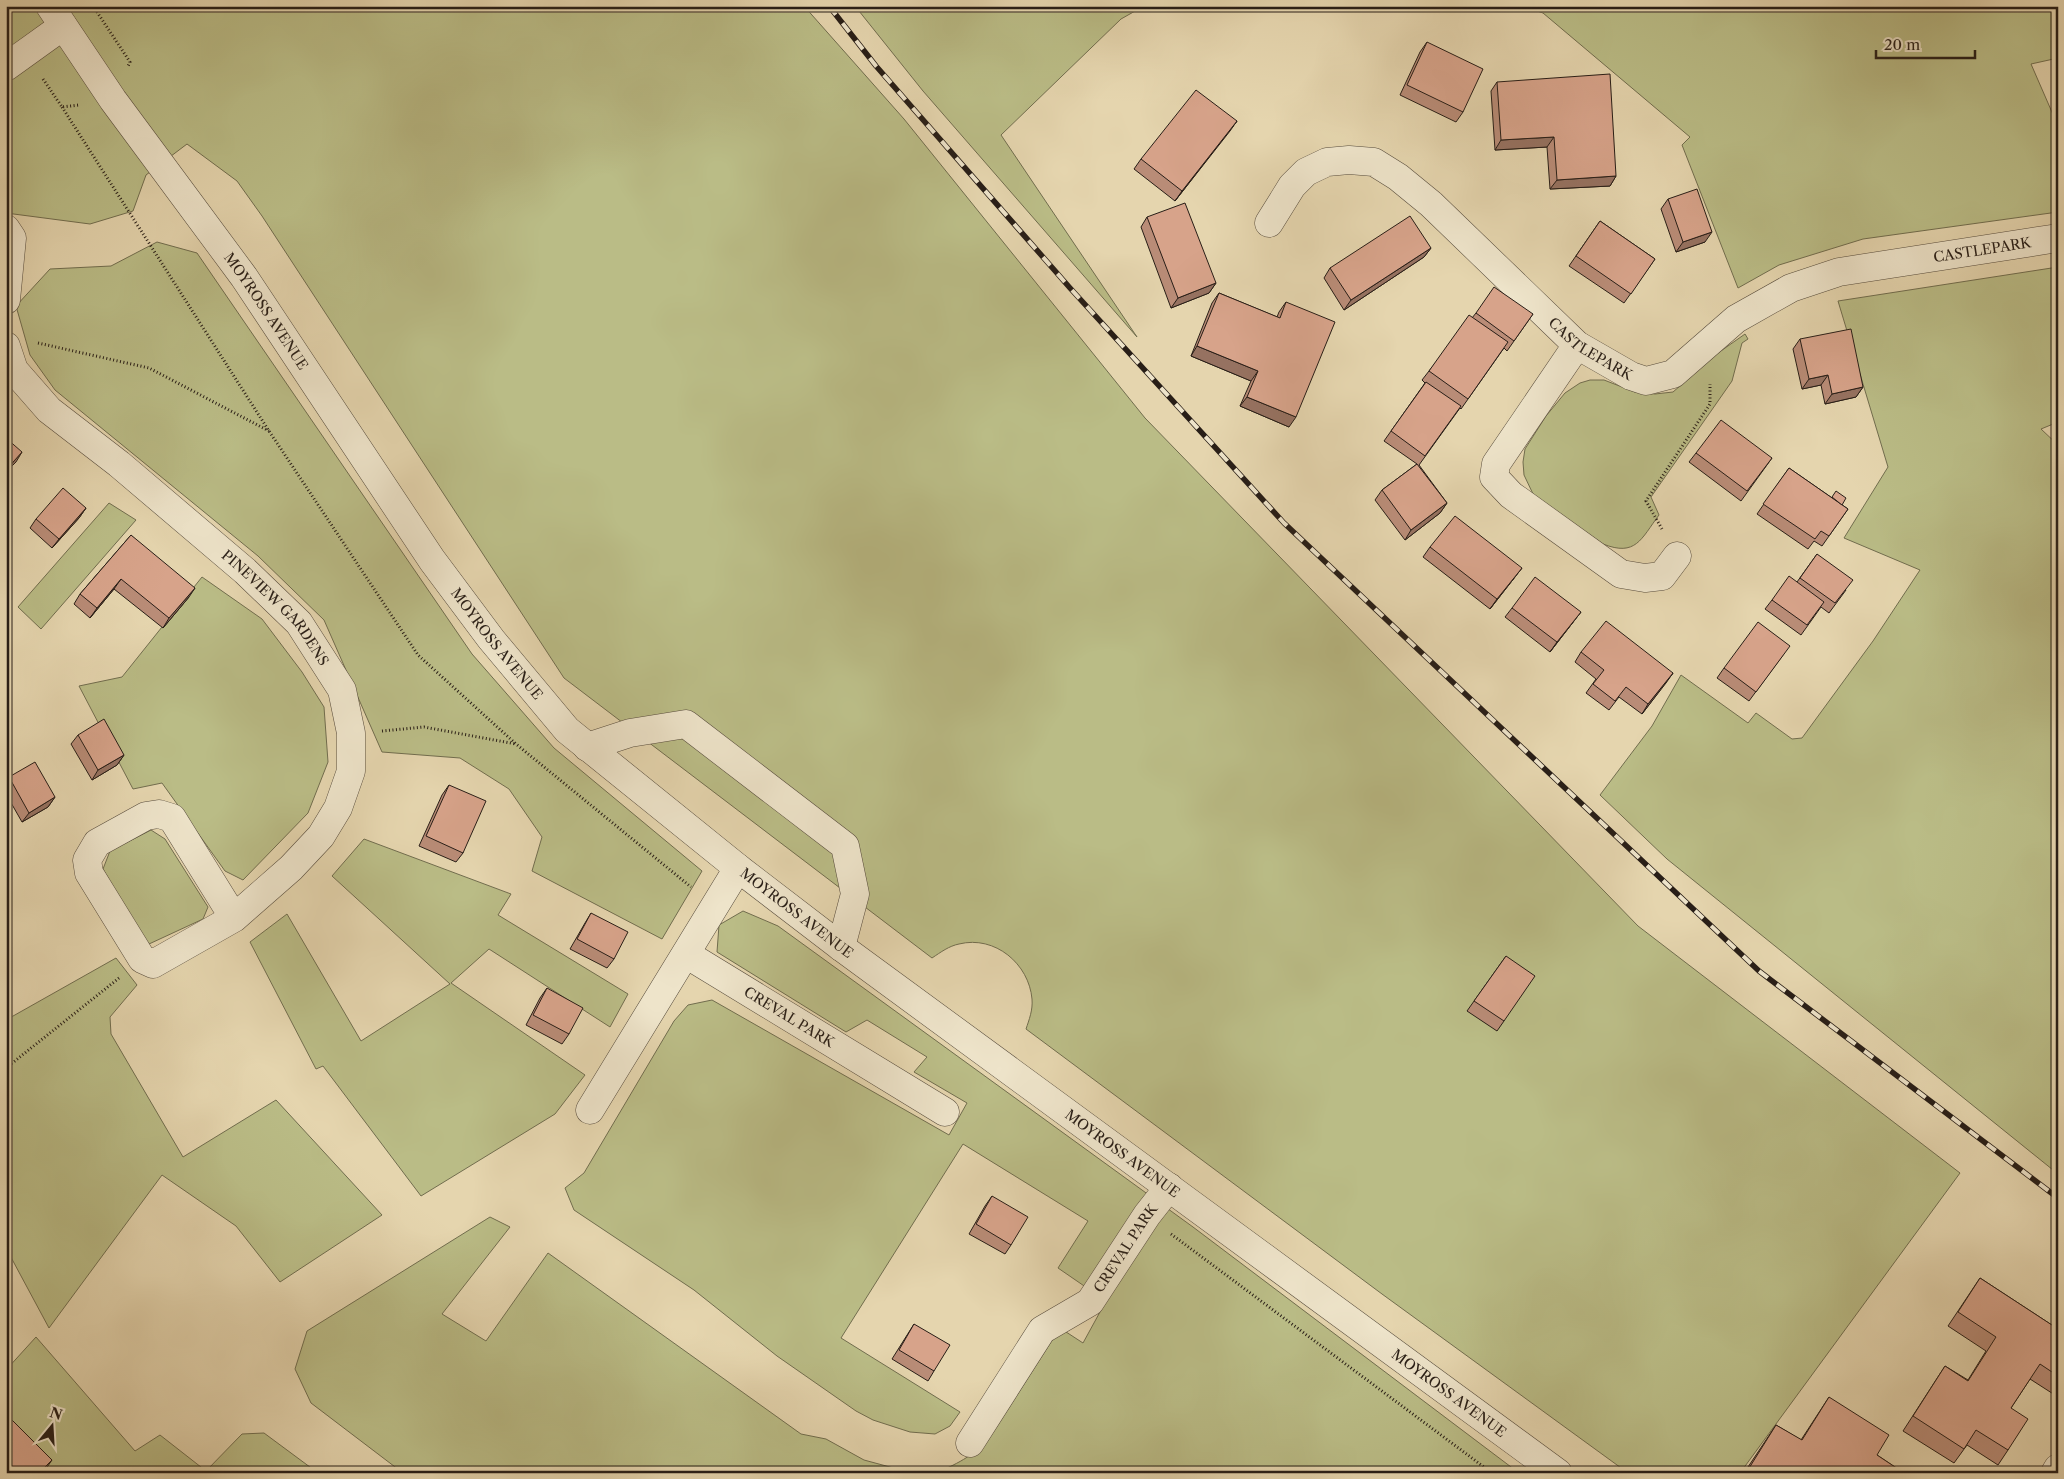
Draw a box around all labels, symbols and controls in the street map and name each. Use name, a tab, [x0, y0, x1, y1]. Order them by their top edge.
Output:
scale bar	[1876, 28, 1975, 60]
text: 20 m	[1884, 35, 1920, 54]
street label: CASTLEPARK	[1932, 233, 2034, 266]
street label: MOYROSS AVENUE	[220, 249, 312, 373]
street label: CASTLEPARK	[1545, 313, 1637, 385]
street label: PINEVIEW GARDENS	[218, 546, 333, 669]
street label: MOYROSS AVENUE	[447, 584, 547, 703]
street label: MOYROSS AVENUE	[737, 864, 857, 962]
street label: CREVAL PARK	[741, 983, 839, 1052]
street label: MOYROSS AVENUE	[1062, 1106, 1183, 1202]
street label: CREVAL PARK	[1090, 1199, 1162, 1296]
street label: MOYROSS AVENUE	[1388, 1345, 1510, 1441]
north arrow	[28, 1402, 78, 1452]
text: N	[47, 1403, 65, 1424]

